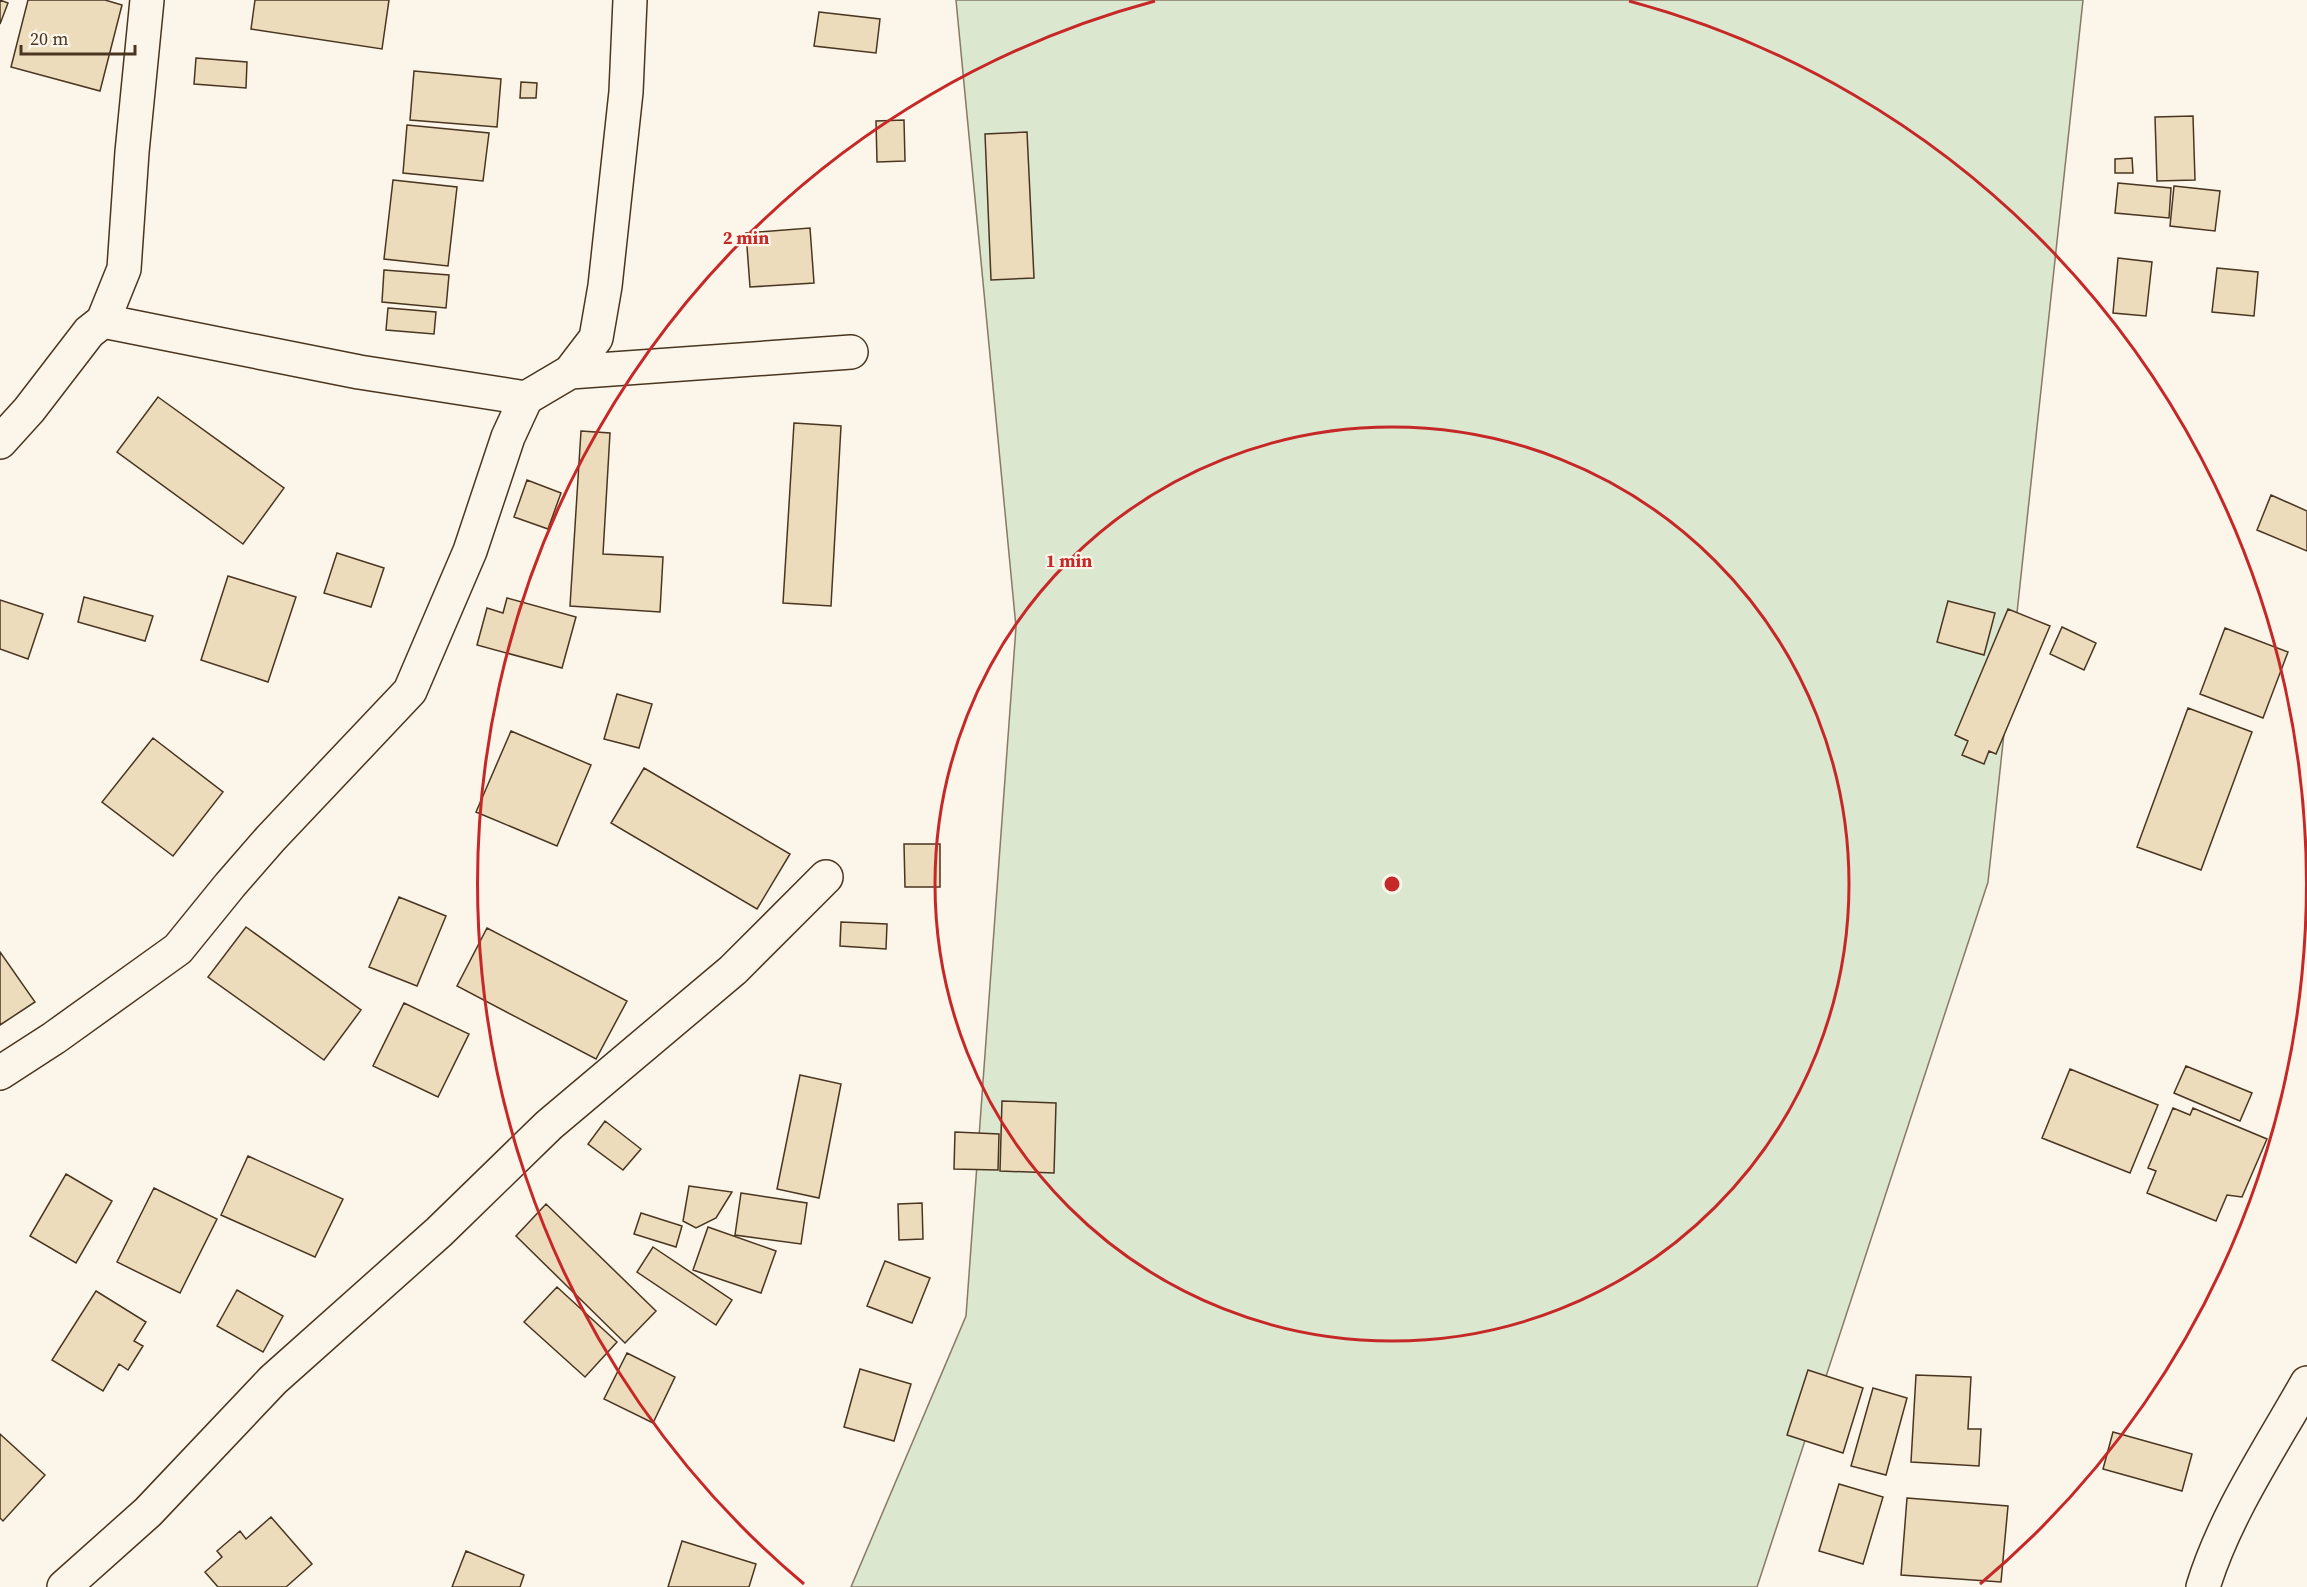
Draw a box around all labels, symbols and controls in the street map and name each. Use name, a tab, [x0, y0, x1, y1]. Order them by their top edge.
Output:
scale bar	[21, 18, 135, 56]
text: 20 m	[30, 26, 68, 51]
text: 2 min	[723, 225, 769, 250]
text: 1 min	[1046, 548, 1092, 573]
centre of rings	[1382, 874, 1402, 894]

